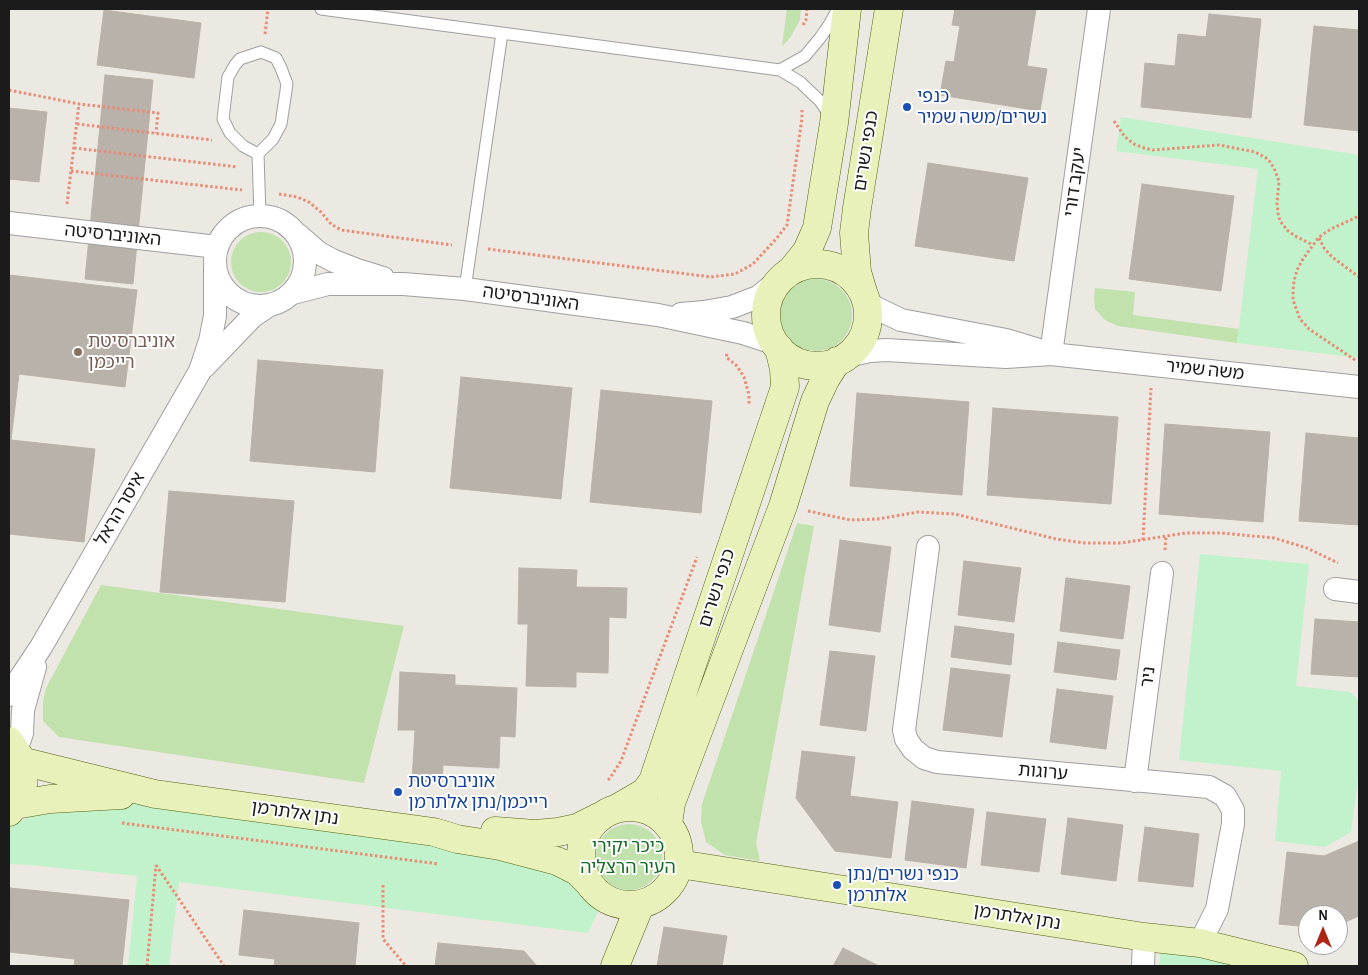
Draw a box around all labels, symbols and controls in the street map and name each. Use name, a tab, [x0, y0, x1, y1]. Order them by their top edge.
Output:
place label: כנפי נשרים/משה שמיר	[917, 86, 1047, 128]
marker: כנפי נשרים/משה שמיר	[901, 101, 913, 113]
street label: כנפי נשרים	[849, 109, 883, 193]
street label: יעקב דורי	[1059, 146, 1091, 218]
street label: האוניברסיטה	[63, 219, 163, 251]
street label: האוניברסיטה	[481, 281, 581, 315]
place label: אוניברסיטת רייכמן	[88, 331, 175, 374]
marker: אוניברסיטת רייכמן	[72, 346, 84, 358]
street label: משה שמיר	[1165, 355, 1245, 385]
street label: איסר הראל	[90, 468, 150, 550]
street label: כנפי נשרים	[694, 546, 740, 630]
street label: ניר	[1136, 665, 1160, 689]
street label: ערוגות	[1017, 759, 1069, 785]
place label: אוניברסיטת רייכמן/נתן אלתרמן	[408, 771, 548, 814]
marker: אוניברסיטת רייכמן/נתן אלתרמן	[392, 786, 404, 798]
street label: נתן אלתרמן	[250, 796, 340, 830]
park label: כיכר יקירי העיר הרצליה	[580, 836, 676, 879]
place label: כנפי נשרים/נתן אלתרמן	[847, 864, 959, 906]
marker: כנפי נשרים/נתן אלתרמן	[831, 879, 843, 891]
street label: נתן אלתרמן	[972, 899, 1062, 935]
north arrow	[1298, 905, 1348, 955]
text: N	[1318, 909, 1328, 923]

